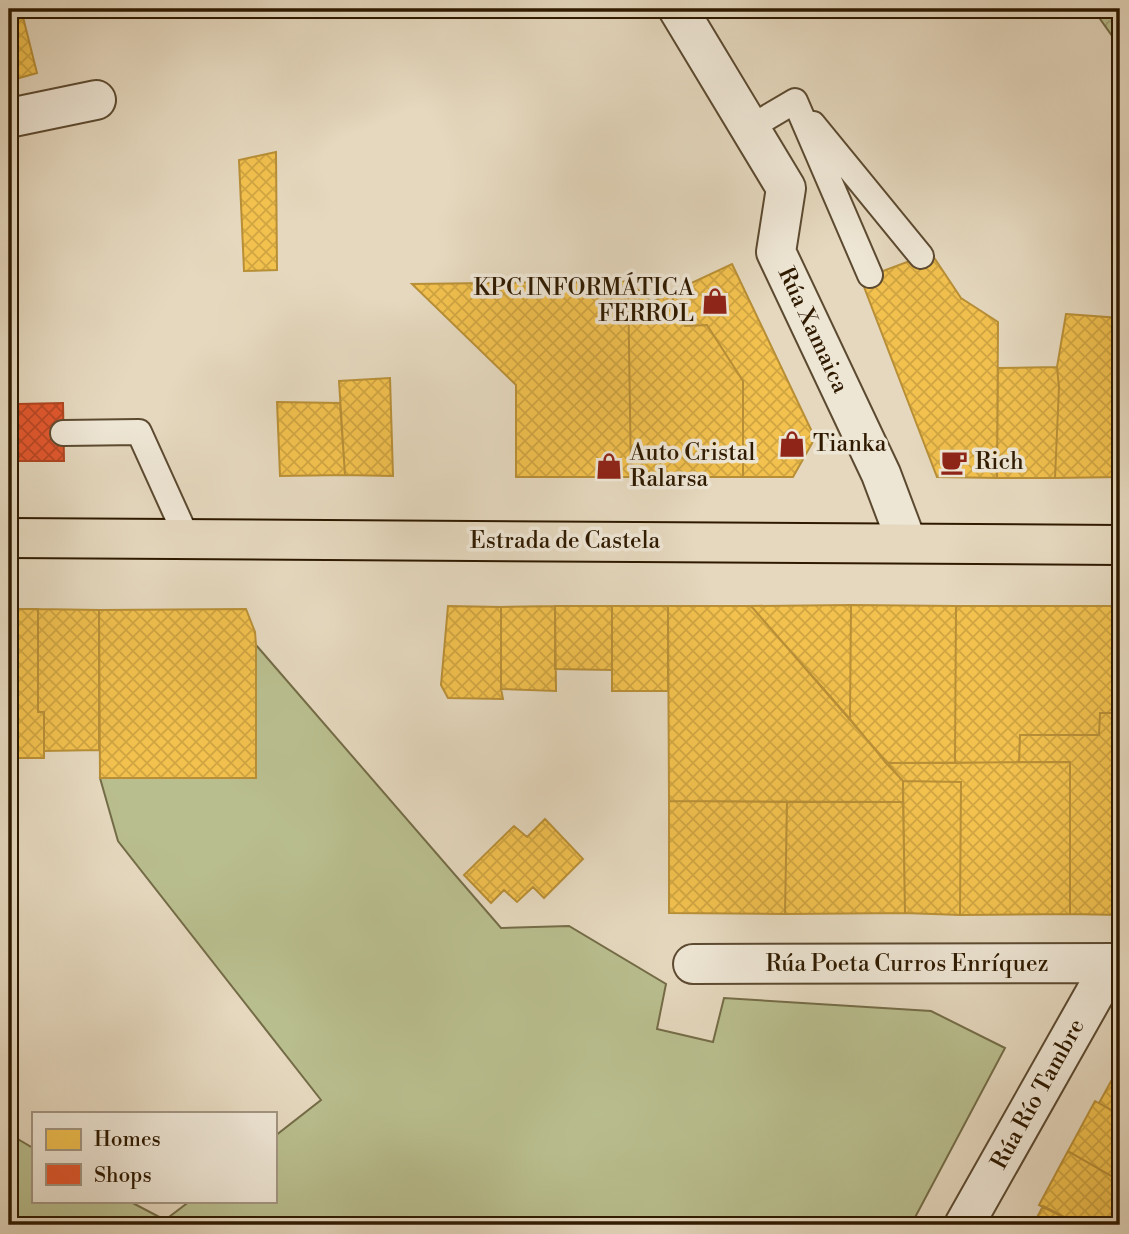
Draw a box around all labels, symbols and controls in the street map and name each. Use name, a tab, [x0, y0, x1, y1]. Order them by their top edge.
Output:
street label: Rúa Xamaica	[772, 263, 855, 398]
place label: KPC INFORMÁTICA FERROL	[474, 272, 695, 328]
shop icon: KPC INFORMÁTICA FERROL	[700, 286, 730, 316]
shop icon: Tianka	[777, 429, 807, 459]
place label: Tianka	[813, 430, 887, 458]
place label: Auto Cristal Ralarsa	[629, 439, 755, 493]
cafe icon: Rich	[939, 447, 969, 477]
place label: Rich	[975, 448, 1024, 476]
shop icon: Auto Cristal Ralarsa	[594, 451, 624, 481]
street label: Estrada de Castela	[470, 527, 661, 555]
street label: Rúa Poeta Curros Enríquez	[765, 950, 1049, 978]
street label: Rúa Río Tambre	[985, 1014, 1091, 1174]
legend	[32, 1112, 276, 1202]
text: Homes	[94, 1127, 161, 1153]
text: Shops	[94, 1163, 152, 1189]

